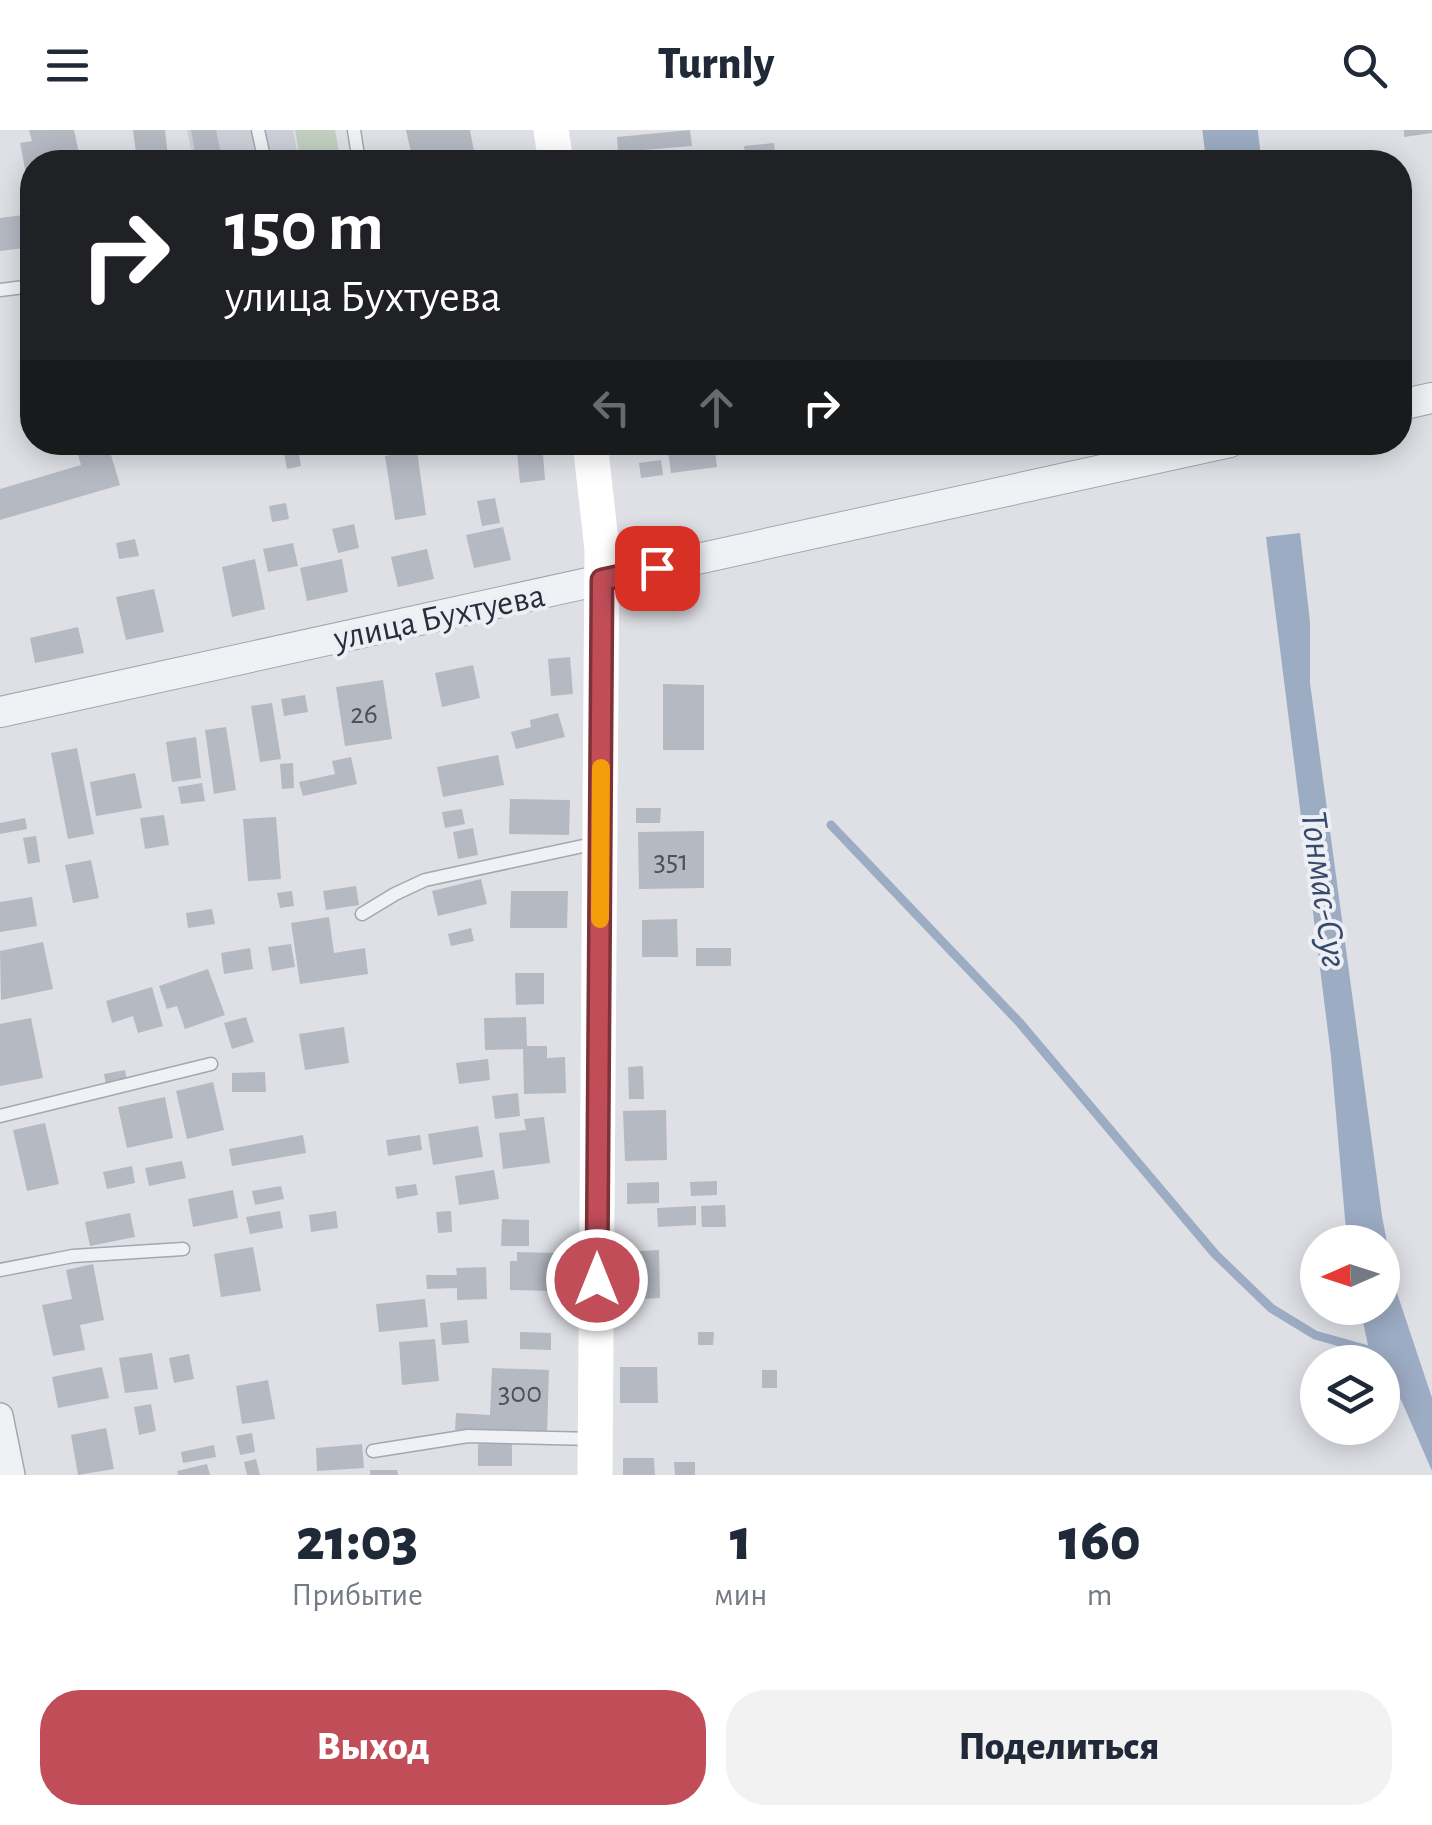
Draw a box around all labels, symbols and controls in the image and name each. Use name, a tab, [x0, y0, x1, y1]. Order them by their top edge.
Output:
icon: menu	[40, 38, 95, 93]
icon: search	[1337, 38, 1392, 93]
text: Turnly	[658, 42, 774, 87]
icon: right	[60, 190, 190, 320]
text: 150 m	[225, 193, 384, 263]
text: улица Бухтуева	[225, 275, 501, 320]
icon: left	[584, 380, 639, 435]
icon: ahead	[689, 380, 744, 435]
icon: right	[794, 380, 849, 435]
pin	[615, 526, 700, 611]
icon: arrive	[630, 541, 685, 596]
street label: улица Бухтуева	[330, 578, 548, 657]
house number: 26	[350, 699, 378, 729]
water label: Тонмас-Суг	[1293, 809, 1353, 970]
house number: 351	[653, 846, 689, 876]
north arrow	[1300, 1225, 1400, 1325]
map controls	[1300, 1225, 1400, 1445]
position arrow	[545, 1228, 649, 1332]
button: layers	[1300, 1345, 1400, 1445]
house number: 300	[498, 1378, 542, 1408]
text: 21:03	[296, 1511, 418, 1571]
text: 1	[730, 1511, 752, 1571]
text: 160	[1058, 1511, 1141, 1571]
text: Прибытие	[291, 1579, 423, 1611]
text: мин	[714, 1579, 767, 1611]
text: m	[1087, 1579, 1112, 1611]
button: Выход	[40, 1690, 706, 1805]
button: Поделиться	[726, 1690, 1392, 1805]

